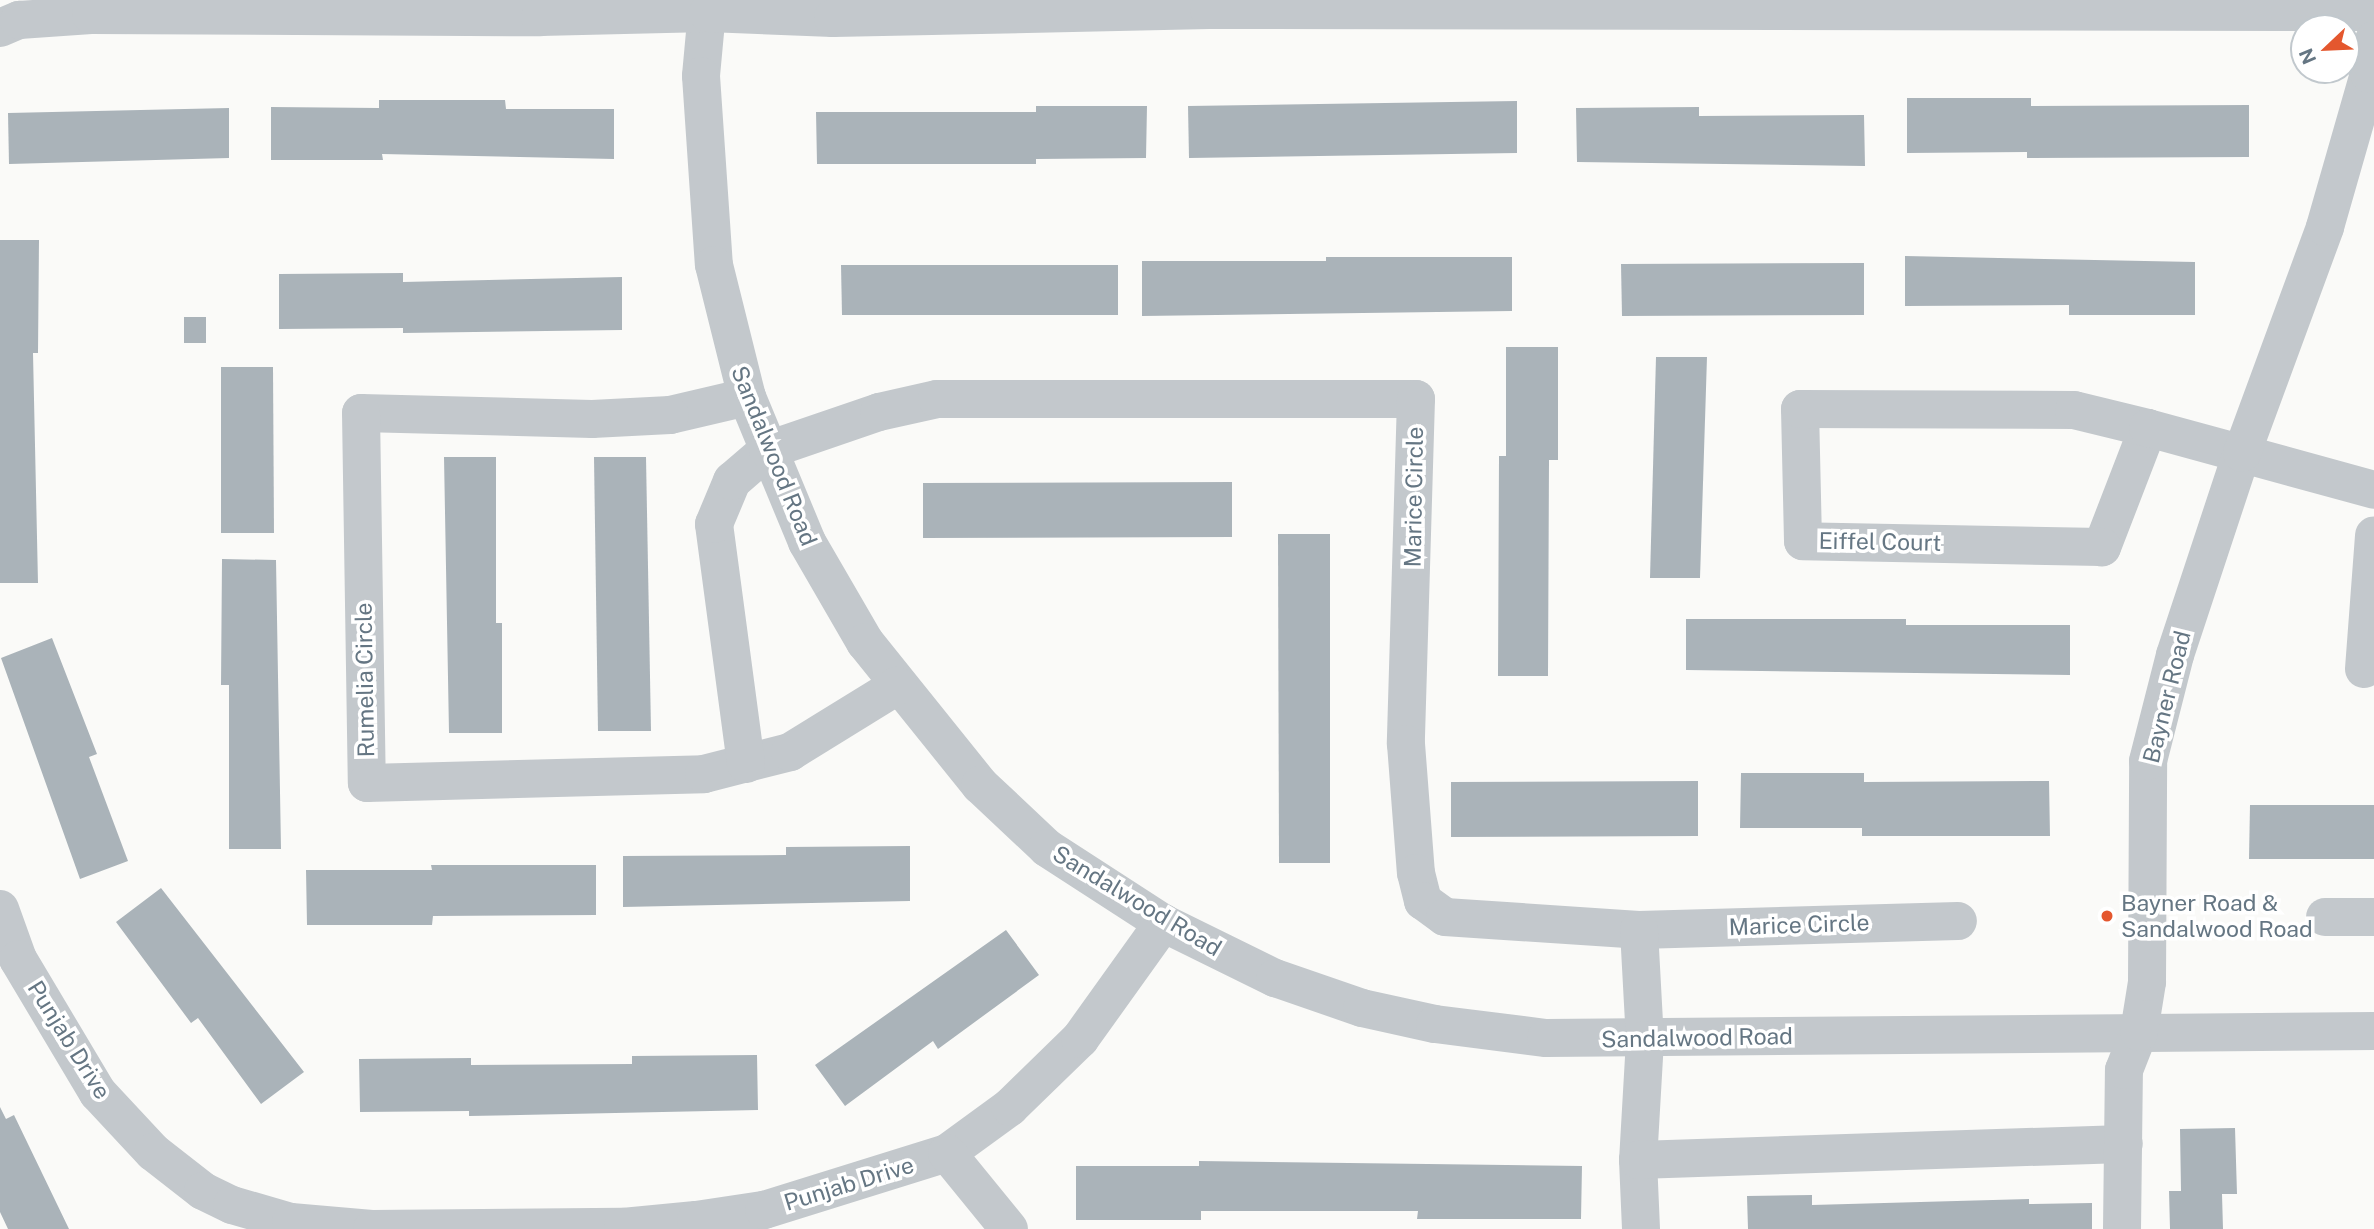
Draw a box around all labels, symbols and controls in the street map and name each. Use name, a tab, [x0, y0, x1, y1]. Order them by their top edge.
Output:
north arrow	[2290, 14, 2360, 84]
text: N	[2294, 45, 2321, 68]
street label: Sandalwood Road	[725, 362, 823, 550]
street label: Marice Circle	[1399, 426, 1429, 568]
street label: Eiffel Court	[1818, 527, 1942, 557]
street label: Rumelia Circle	[350, 602, 380, 758]
street label: Bayner Road	[2137, 628, 2197, 766]
street label: Sandalwood Road	[1048, 840, 1226, 962]
place label: Bayner Road & Sandalwood Road	[2121, 889, 2313, 943]
marker: Bayner Road & Sandalwood Road	[2099, 908, 2115, 924]
street label: Marice Circle	[1728, 909, 1870, 941]
street label: Punjab Drive	[22, 976, 116, 1104]
street label: Sandalwood Road	[1601, 1023, 1793, 1053]
street label: Punjab Drive	[781, 1151, 917, 1217]

